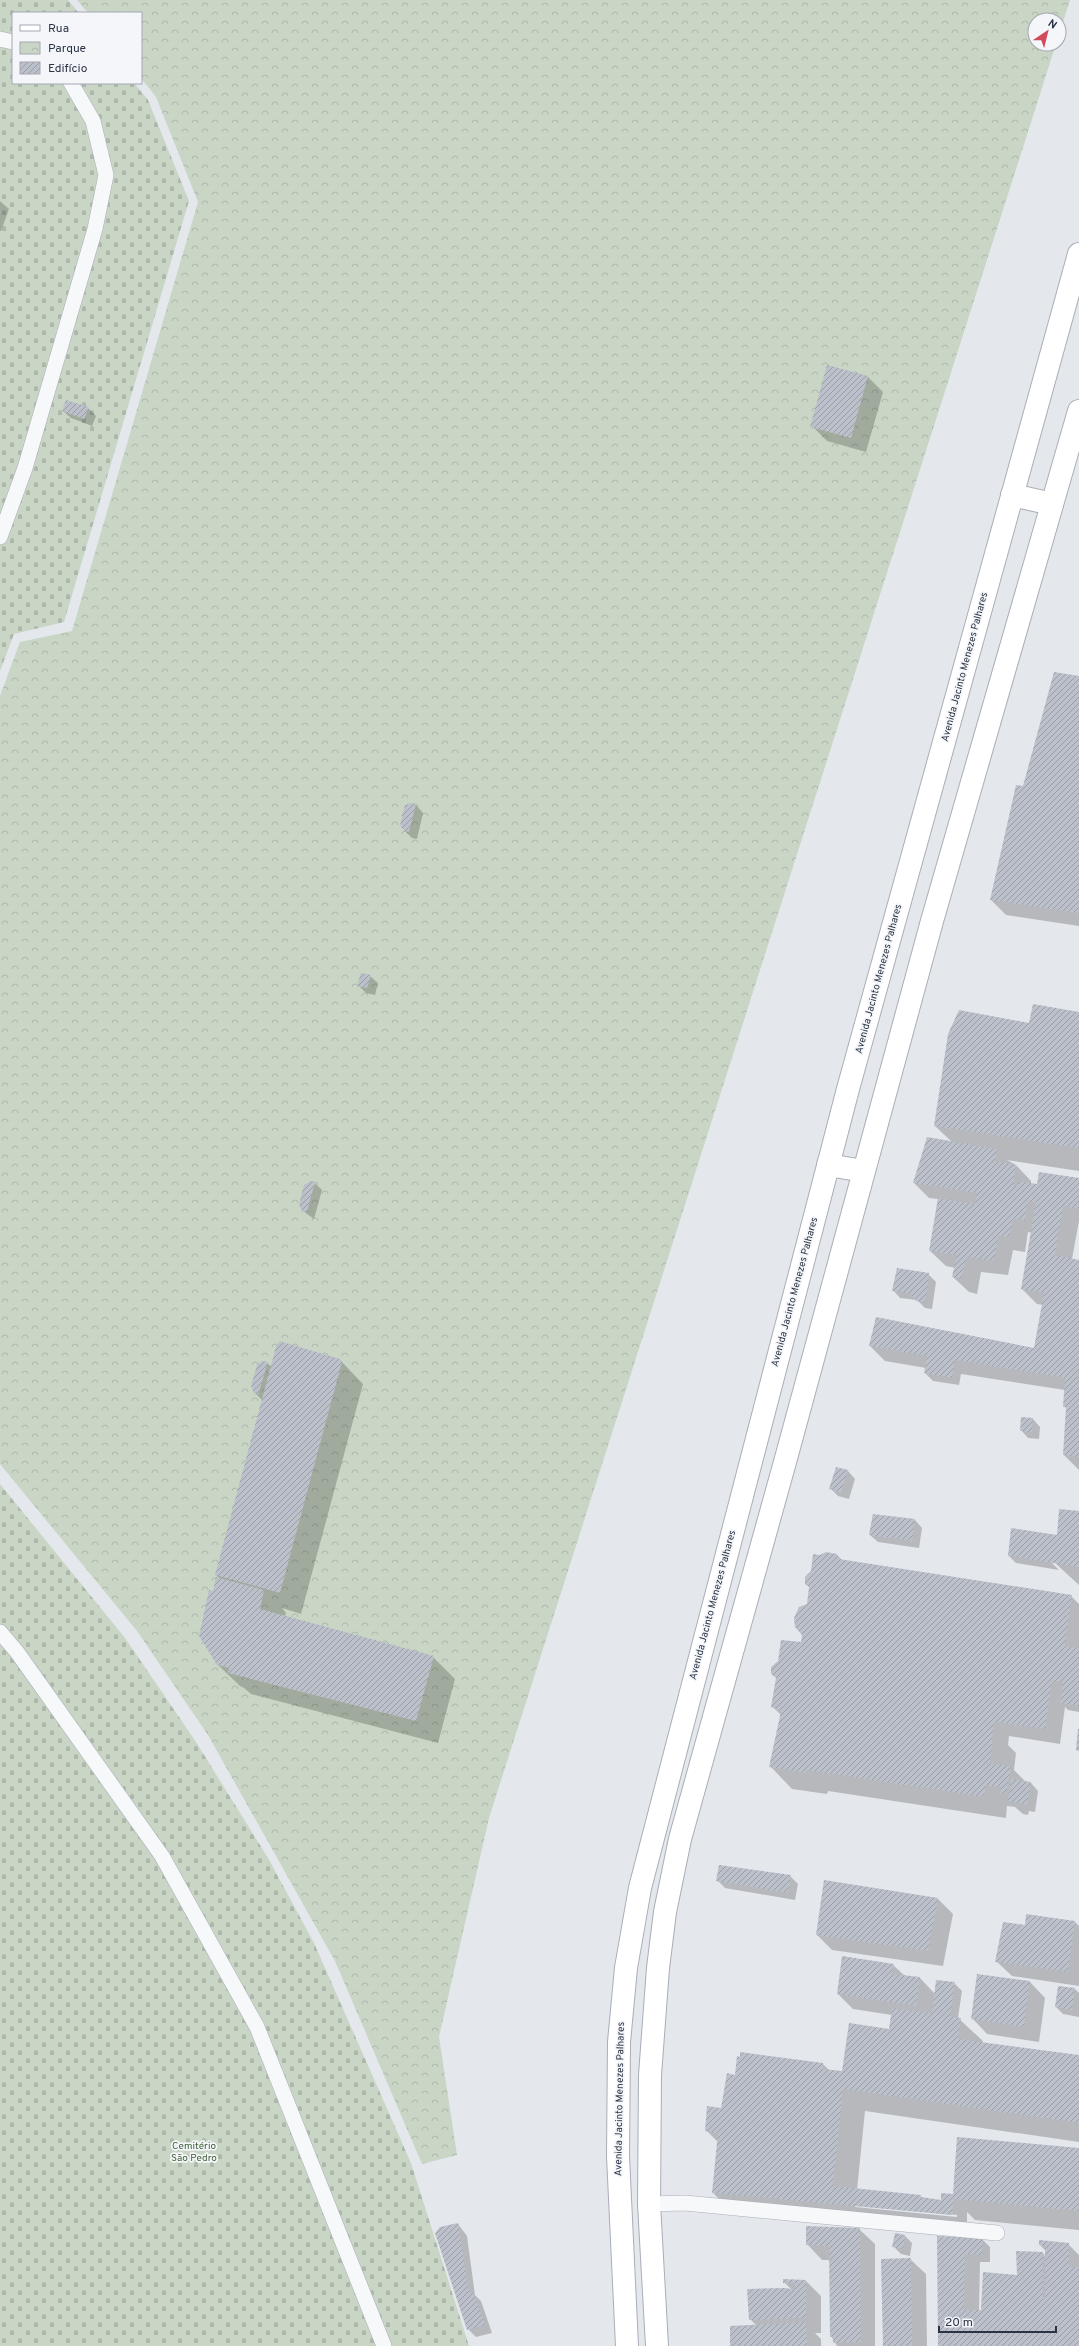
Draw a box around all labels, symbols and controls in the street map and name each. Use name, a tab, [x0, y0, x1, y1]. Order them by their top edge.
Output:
legend	[12, 12, 142, 84]
north arrow	[1027, 12, 1067, 52]
text: N	[1045, 17, 1059, 33]
text: Rua	[48, 21, 69, 37]
text: Parque	[48, 41, 86, 57]
text: Edifício	[48, 61, 88, 77]
street label: Avenida Jacinto Menezes Palhares	[939, 591, 991, 743]
street label: Avenida Jacinto Menezes Palhares	[853, 903, 905, 1055]
street label: Avenida Jacinto Menezes Palhares	[769, 1216, 821, 1368]
street label: Avenida Jacinto Menezes Palhares	[687, 1529, 739, 1681]
street label: Avenida Jacinto Menezes Palhares	[612, 2021, 628, 2176]
park label: Cemitério São Pedro	[171, 2140, 217, 2165]
scale bar	[939, 2308, 1056, 2334]
text: 20 m	[945, 2315, 973, 2331]

